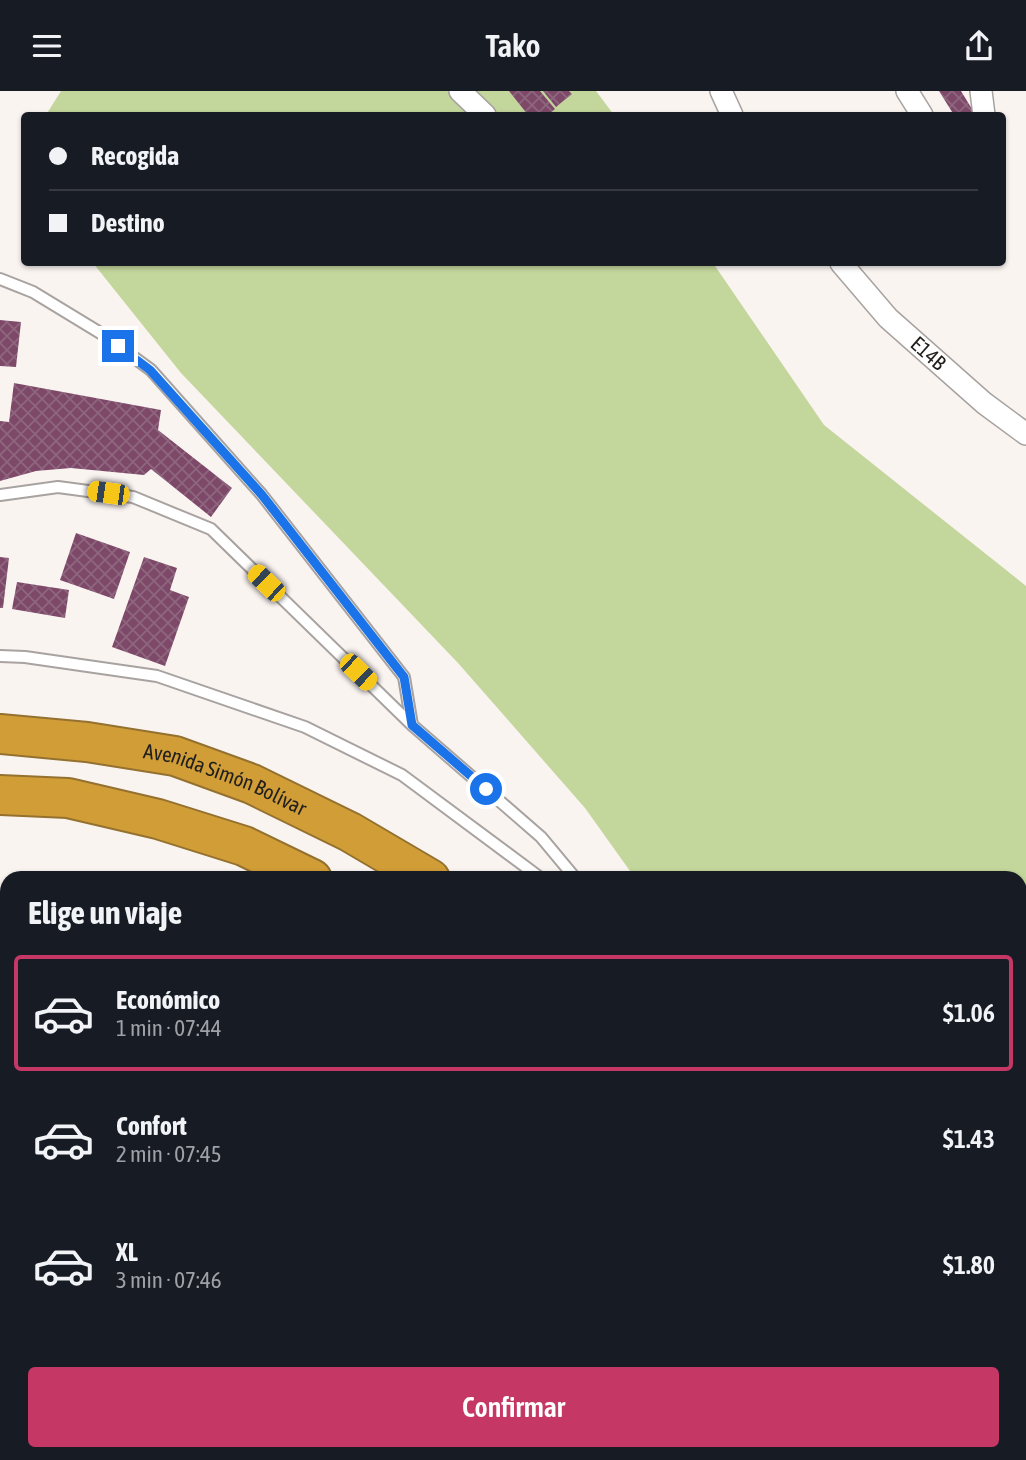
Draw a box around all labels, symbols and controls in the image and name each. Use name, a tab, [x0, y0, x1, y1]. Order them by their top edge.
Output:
icon: menu	[28, 27, 66, 65]
text: Tako	[485, 27, 541, 64]
icon: share	[960, 27, 998, 65]
text: Recogida	[91, 141, 179, 171]
text: Destino	[91, 208, 165, 238]
route end	[102, 330, 134, 362]
street label: E14B	[906, 331, 951, 375]
car	[86, 480, 131, 506]
car	[244, 561, 289, 605]
car	[336, 650, 381, 694]
street label: Avenida Simón Bolívar	[142, 738, 311, 820]
route start	[470, 773, 502, 805]
text: Elige un viaje	[28, 894, 182, 931]
icon: car	[32, 982, 95, 1045]
text: Económico	[116, 985, 220, 1015]
text: $1.06	[943, 998, 995, 1028]
text: 1 min · 07:44	[116, 1015, 222, 1041]
icon: car	[32, 1108, 95, 1171]
text: Confort	[116, 1111, 187, 1141]
text: $1.43	[943, 1124, 995, 1154]
text: 2 min · 07:45	[116, 1141, 222, 1167]
icon: car	[32, 1234, 95, 1297]
text: XL	[116, 1237, 138, 1267]
text: $1.80	[943, 1250, 995, 1280]
text: 3 min · 07:46	[116, 1267, 222, 1293]
button: Confirmar	[28, 1367, 999, 1447]

